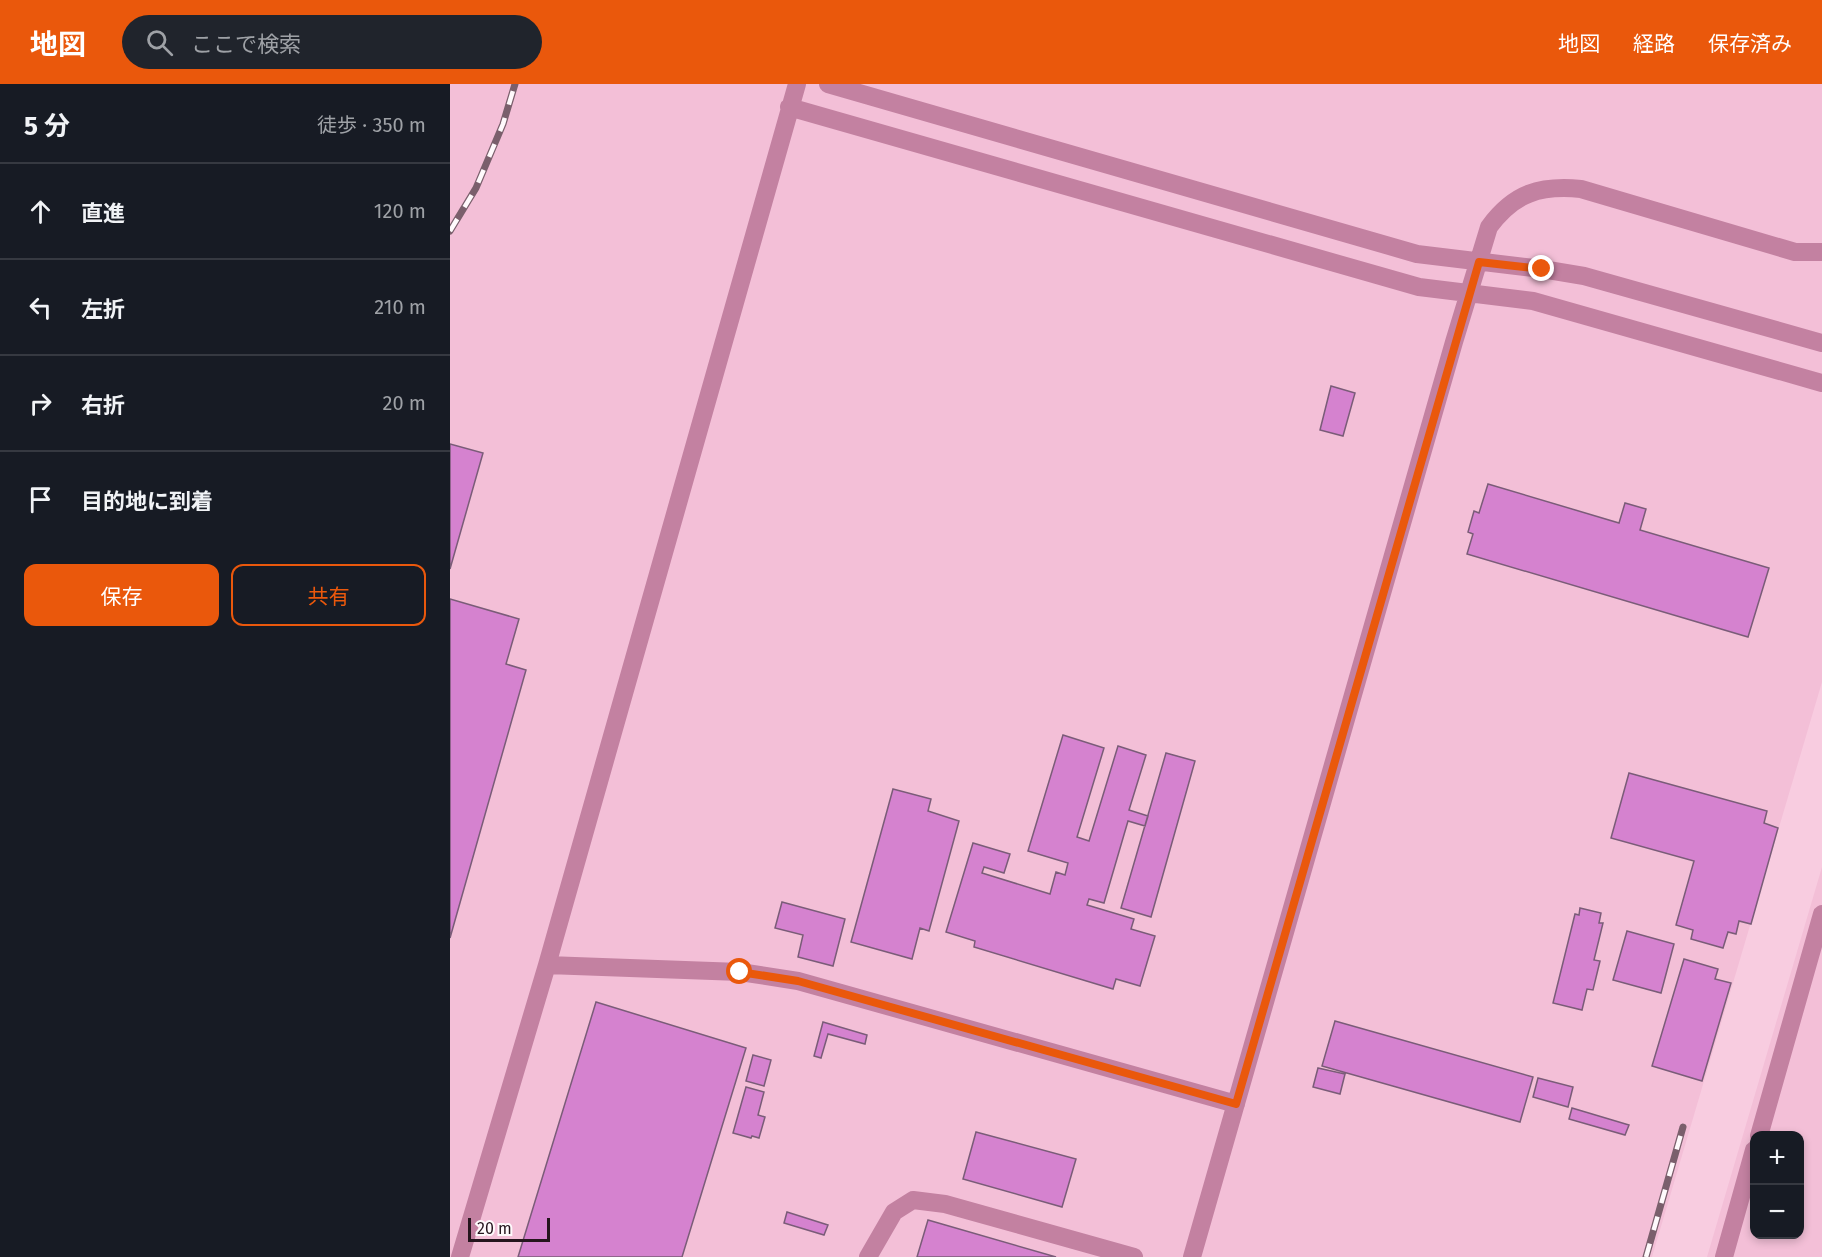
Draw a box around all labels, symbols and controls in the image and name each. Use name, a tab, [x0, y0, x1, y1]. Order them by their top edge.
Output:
search box	[122, 15, 542, 69]
icon: search	[143, 26, 176, 59]
text: 地図	[30, 28, 86, 61]
text: ここで検索	[191, 31, 301, 58]
text: 地図	[1558, 31, 1600, 57]
text: 経路	[1633, 31, 1675, 57]
text: 保存済み	[1708, 31, 1792, 57]
text: 5 分	[24, 111, 70, 142]
text: 徒歩 · 350 m	[317, 113, 426, 137]
icon: ahead	[24, 195, 57, 228]
text: 120 m	[374, 199, 426, 223]
text: 直進	[81, 200, 125, 227]
route end	[1528, 255, 1554, 281]
icon: left	[24, 291, 57, 324]
text: 210 m	[374, 295, 426, 319]
text: 左折	[81, 296, 125, 323]
icon: right	[24, 387, 57, 420]
text: 20 m	[383, 391, 426, 415]
text: 右折	[81, 392, 125, 419]
icon: arrive	[24, 483, 57, 516]
text: 目的地に到着	[81, 488, 213, 515]
button: 保存	[24, 564, 219, 626]
button: 共有	[231, 564, 426, 626]
route start	[726, 958, 752, 984]
map controls	[1750, 1131, 1804, 1239]
button: +	[1750, 1131, 1804, 1185]
button: −	[1750, 1185, 1804, 1239]
scale bar	[468, 1215, 550, 1242]
text: 20 m	[477, 1219, 512, 1238]

